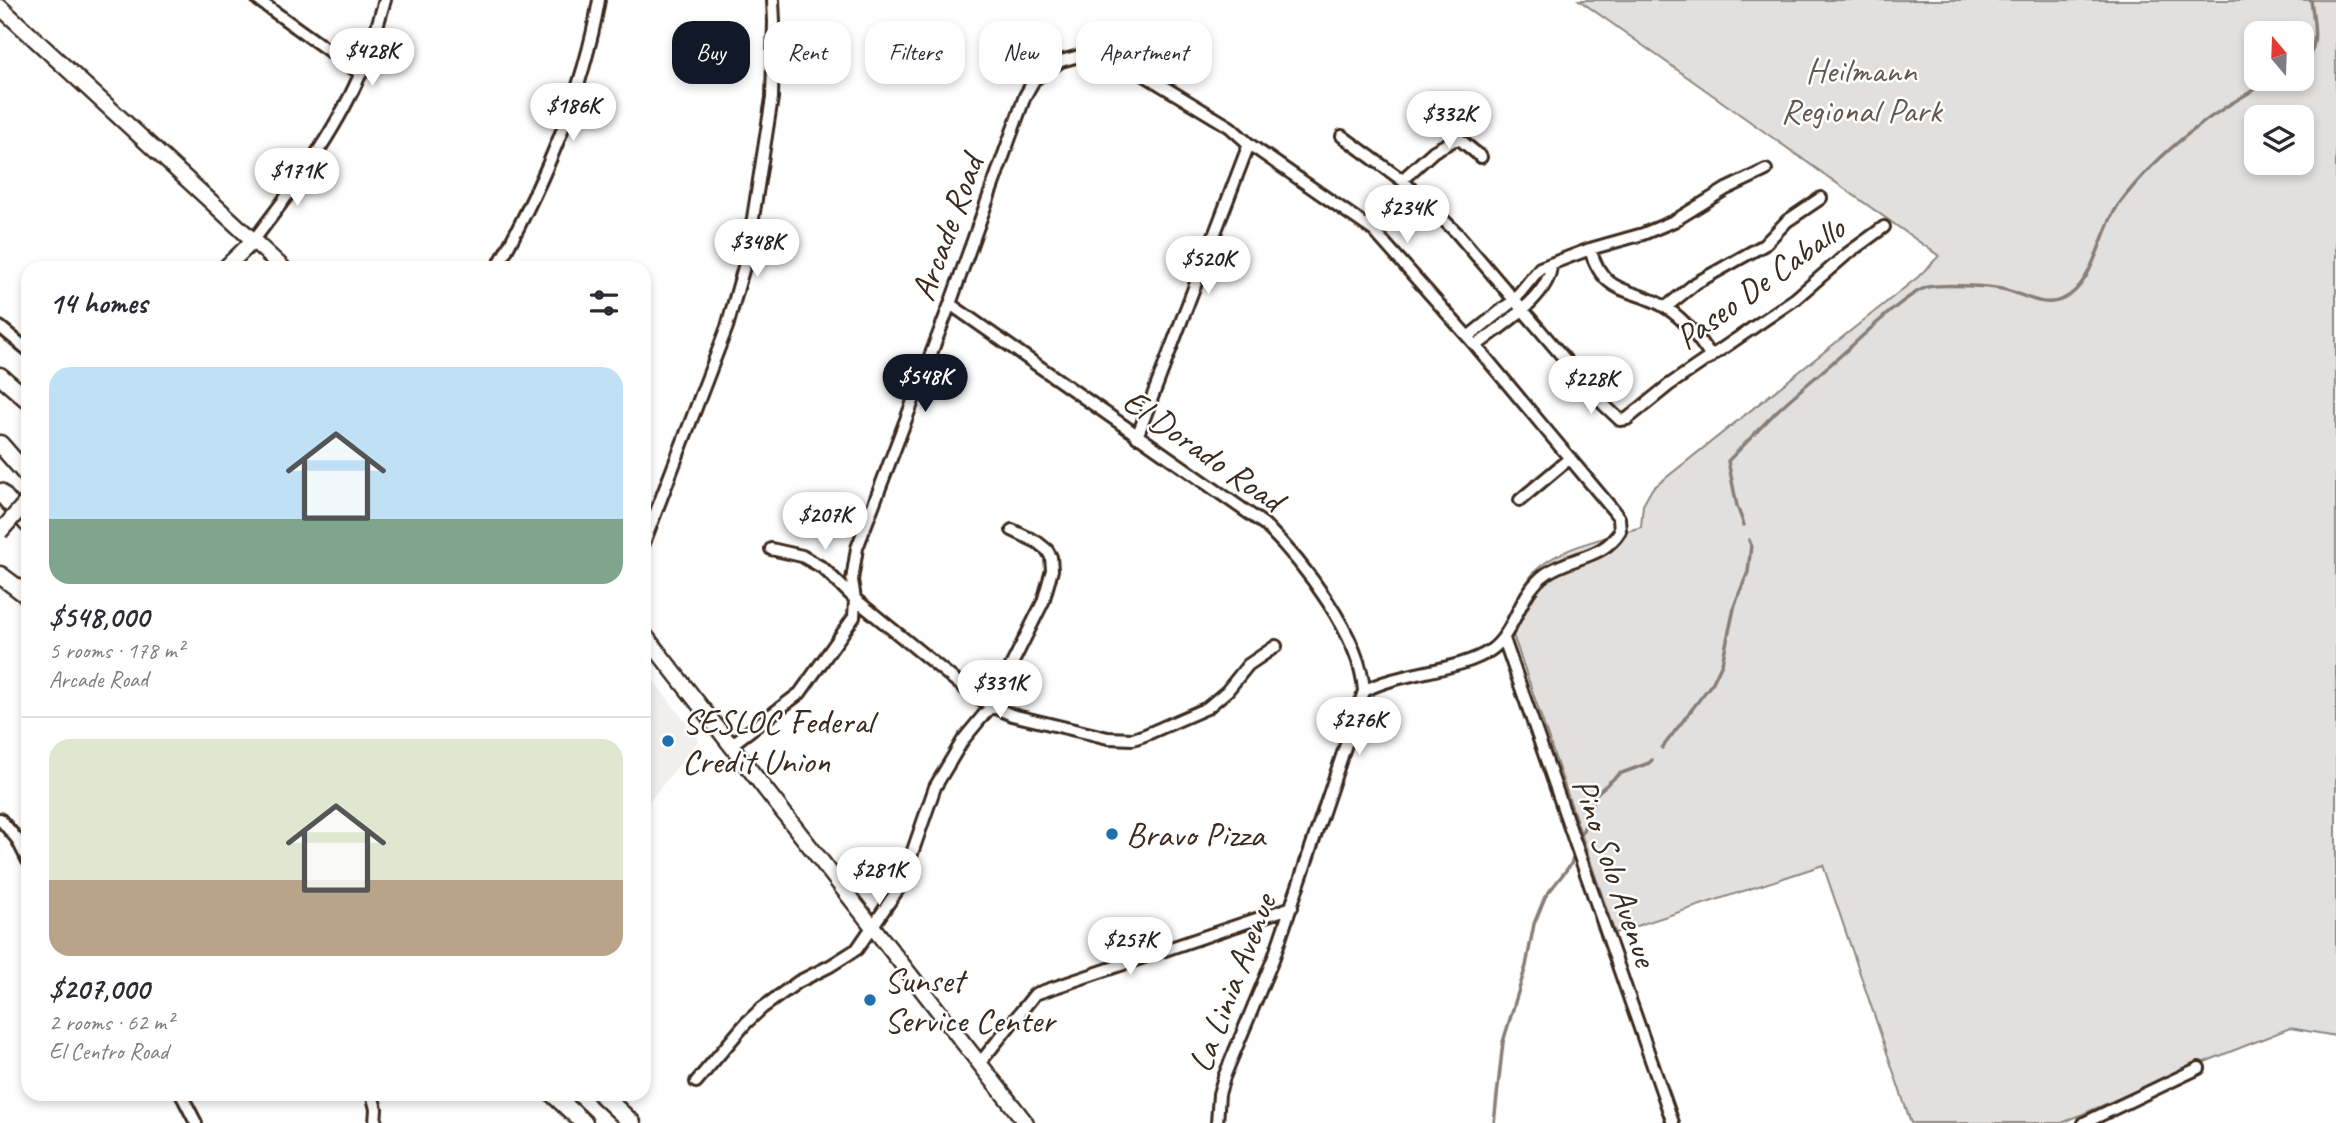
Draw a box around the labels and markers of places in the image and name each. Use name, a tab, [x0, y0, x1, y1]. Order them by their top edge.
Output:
pin: $428K	[323, 28, 421, 88]
pin: $186K	[524, 83, 622, 143]
pin: $332K	[1400, 92, 1498, 151]
pin: $171K	[248, 148, 346, 208]
pin: $234K	[1358, 186, 1456, 245]
pin: $348K	[708, 219, 806, 279]
pin: $520K	[1159, 236, 1257, 296]
pin: $548K	[876, 354, 974, 414]
pin: $228K	[1542, 356, 1640, 416]
pin: $207K	[776, 492, 874, 552]
pin: $331K	[951, 660, 1049, 720]
pin: $276K	[1310, 698, 1408, 757]
place label: SESLOC Federal Credit Union	[682, 699, 879, 784]
marker: SESLOC Federal Credit Union	[660, 733, 676, 749]
place label: Bravo Pizza	[1126, 812, 1267, 857]
marker: Bravo Pizza	[1104, 826, 1120, 842]
pin: $281K	[830, 848, 928, 907]
pin: $257K	[1081, 918, 1179, 977]
place label: Sunset Service Center	[884, 958, 1057, 1043]
marker: Sunset Service Center	[862, 992, 878, 1008]

